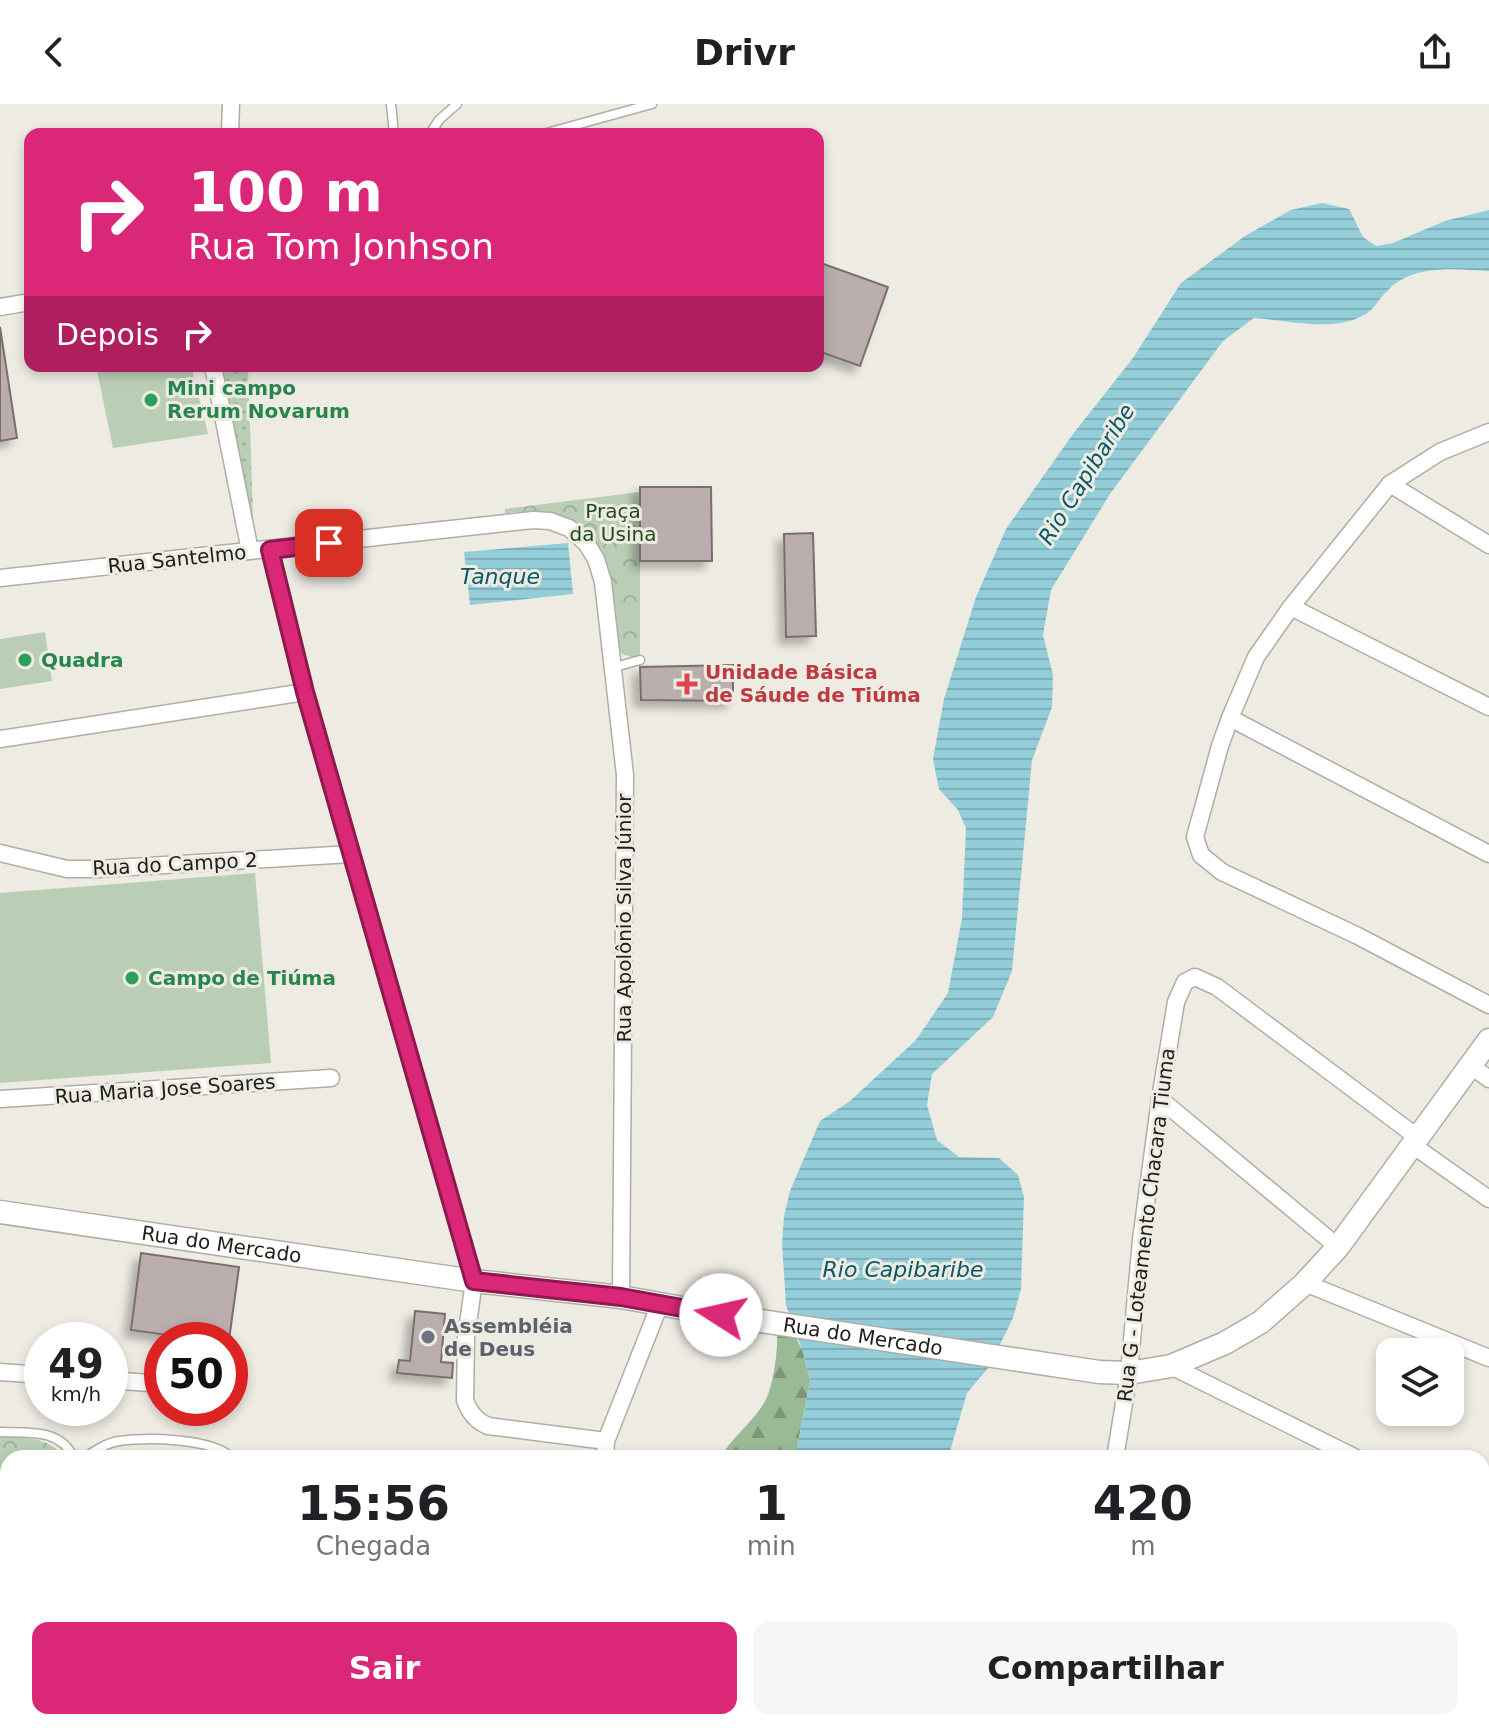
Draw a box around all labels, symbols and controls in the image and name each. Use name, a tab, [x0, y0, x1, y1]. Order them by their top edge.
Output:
icon: back	[32, 30, 76, 74]
icon: share	[1413, 30, 1457, 74]
text: Drivr	[694, 32, 795, 73]
text: 100 m	[188, 159, 383, 224]
icon: right	[56, 160, 160, 264]
text: Rua Tom Jonhson	[188, 226, 494, 267]
icon: right	[175, 312, 219, 356]
text: Depois	[56, 317, 159, 352]
place label: Mini campo Rerum Novarum	[167, 376, 350, 423]
marker: Mini campo Rerum Novarum	[142, 391, 160, 409]
water label: Rio Capibaribe	[1033, 399, 1140, 549]
park label: Praça da Usina	[570, 499, 656, 546]
pin	[295, 509, 363, 577]
icon: arrive	[307, 521, 351, 565]
street label: Rua Santelmo	[106, 540, 248, 578]
water label: Tanque	[460, 564, 540, 589]
place label: Quadra	[41, 648, 123, 672]
marker: Quadra	[16, 651, 34, 669]
place label: Unidade Básica de Sáude de Tiúma	[705, 660, 921, 707]
marker: Unidade Básica de Sáude de Tiúma	[676, 673, 698, 695]
street label: Rua Apolônio Silva Júnior	[612, 793, 636, 1043]
street label: Rua do Campo 2	[92, 848, 258, 880]
place label: Campo de Tiúma	[148, 966, 336, 990]
marker: Campo de Tiúma	[123, 969, 141, 987]
street label: Rua G - Loteamento Chacara Tiuma	[1112, 1047, 1180, 1403]
street label: Rua Maria Jose Soares	[54, 1069, 276, 1109]
street label: Rua do Mercado	[140, 1221, 303, 1268]
water label: Rio Capibaribe	[823, 1257, 983, 1282]
position arrow	[679, 1273, 763, 1357]
street label: Rua do Mercado	[781, 1313, 944, 1360]
place label: Assembléia de Deus	[444, 1314, 573, 1361]
speed limit sign: 50	[144, 1322, 248, 1426]
marker: Assembléia de Deus	[419, 1328, 437, 1346]
map controls	[1376, 1338, 1464, 1426]
button: layers	[1376, 1338, 1464, 1426]
text: 49	[48, 1341, 104, 1387]
text: km/h	[51, 1382, 101, 1406]
text: 15:56	[297, 1475, 450, 1531]
text: 1	[755, 1475, 788, 1531]
text: 420	[1093, 1475, 1193, 1531]
text: Chegada	[316, 1531, 431, 1561]
text: min	[747, 1531, 796, 1561]
text: m	[1130, 1531, 1156, 1561]
button: Sair	[32, 1622, 737, 1714]
button: Compartilhar	[753, 1622, 1458, 1714]

